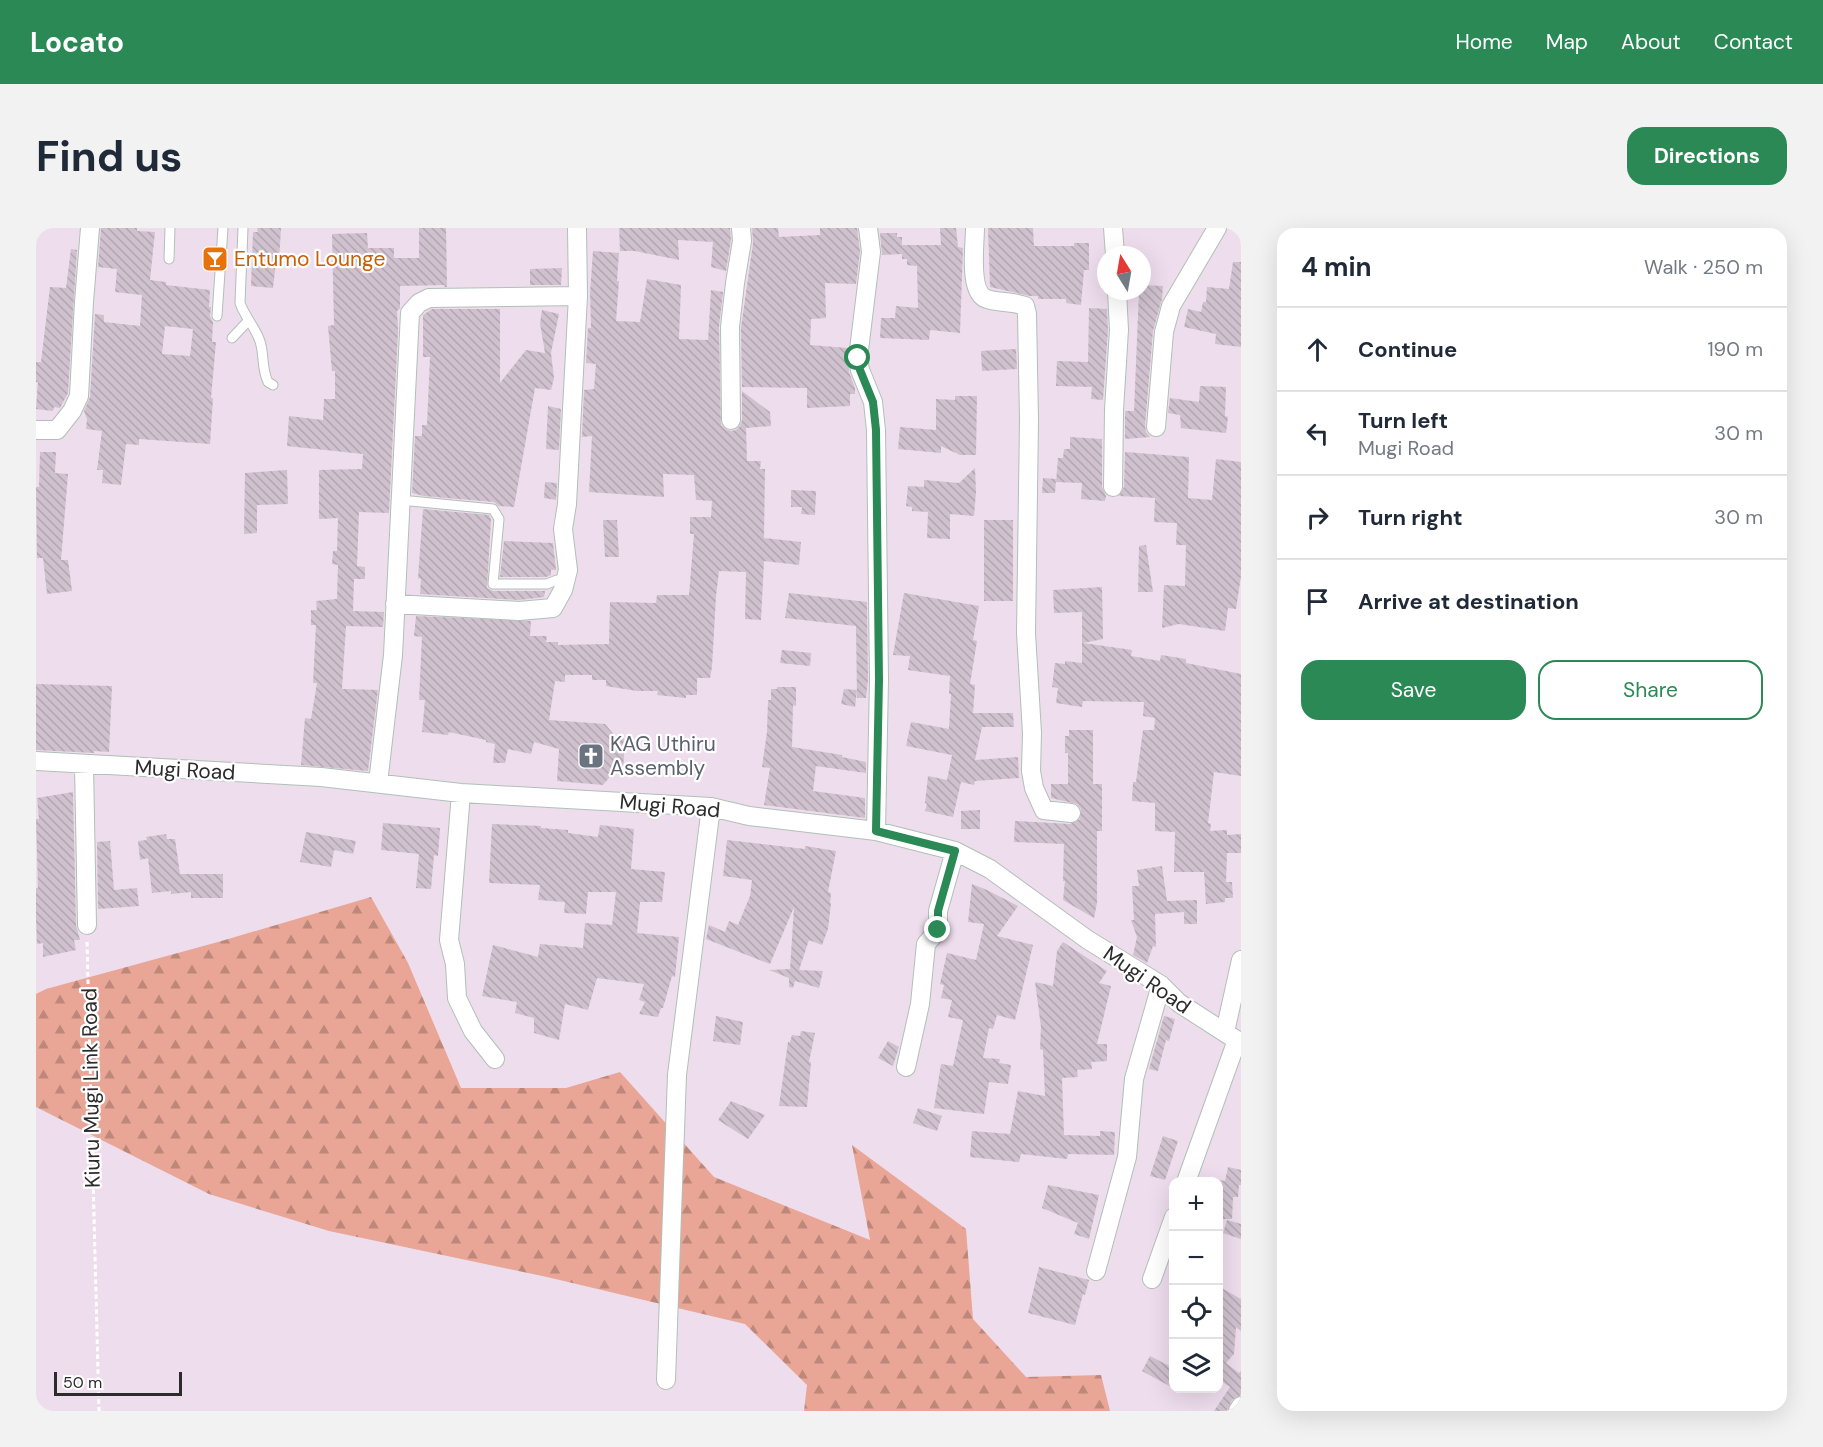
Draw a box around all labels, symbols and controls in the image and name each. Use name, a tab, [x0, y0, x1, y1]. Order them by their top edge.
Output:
text: Locato	[30, 24, 124, 61]
text: Home	[1455, 28, 1513, 56]
text: Map	[1546, 28, 1588, 56]
text: About	[1621, 28, 1681, 56]
text: Contact	[1714, 28, 1793, 56]
button: Directions	[1627, 127, 1787, 185]
text: Find us	[36, 129, 182, 184]
bar icon: Entumo Lounge	[200, 244, 230, 274]
place label: Entumo Lounge	[234, 245, 385, 273]
north arrow	[1097, 246, 1151, 300]
text: 4 min	[1301, 250, 1372, 284]
text: Walk · 250 m	[1644, 254, 1763, 280]
icon: ahead	[1301, 333, 1334, 366]
text: Continue	[1358, 335, 1457, 364]
text: 190 m	[1707, 336, 1763, 362]
route start	[844, 344, 870, 370]
text: Turn left	[1358, 406, 1448, 435]
icon: left	[1301, 417, 1334, 450]
text: 30 m	[1714, 420, 1763, 446]
text: Mugi Road	[1358, 435, 1454, 461]
icon: right	[1301, 501, 1334, 534]
text: Turn right	[1358, 503, 1463, 532]
text: 30 m	[1714, 504, 1763, 530]
icon: arrive	[1301, 585, 1334, 618]
text: Arrive at destination	[1358, 587, 1579, 616]
button: Save	[1301, 660, 1526, 720]
button: Share	[1538, 660, 1763, 720]
place label: KAG Uthiru Assembly	[610, 730, 716, 782]
church icon: KAG Uthiru Assembly	[576, 741, 606, 771]
street label: Mugi Road	[134, 753, 236, 787]
street label: Mugi Road	[619, 788, 721, 824]
route end	[924, 916, 950, 942]
street label: Mugi Road	[1098, 940, 1196, 1020]
street label: Kiuru Mugi Link Road	[75, 988, 107, 1188]
map controls	[1169, 1177, 1223, 1393]
button: +	[1169, 1177, 1223, 1231]
button: −	[1169, 1231, 1223, 1285]
button: locate	[1169, 1285, 1223, 1339]
button: layers	[1169, 1339, 1223, 1393]
scale bar	[54, 1369, 182, 1396]
text: 50 m	[63, 1372, 102, 1393]

